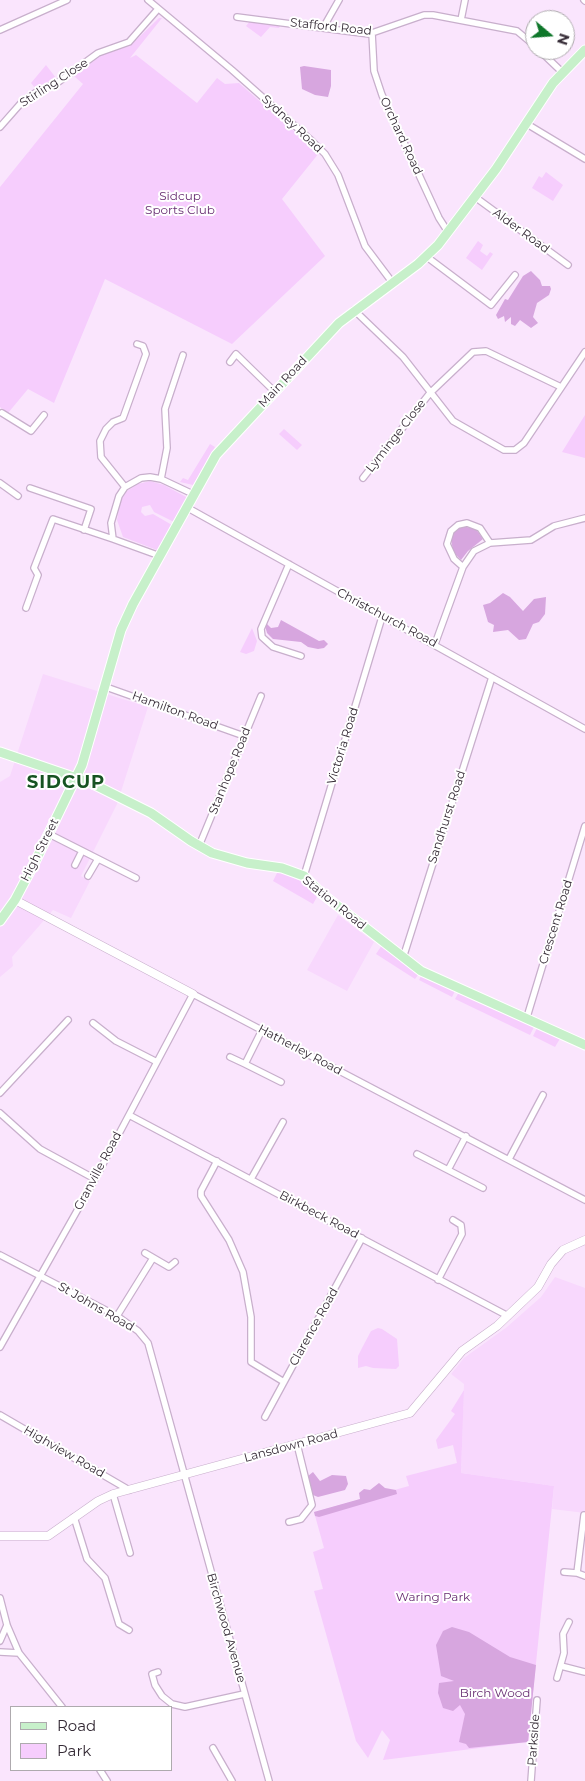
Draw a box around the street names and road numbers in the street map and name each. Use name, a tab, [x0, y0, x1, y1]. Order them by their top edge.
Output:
street label: Stafford Road	[289, 16, 373, 38]
street label: Stirling Close	[17, 56, 91, 110]
street label: Sydney Road	[259, 92, 325, 156]
street label: Orchard Road	[377, 95, 425, 177]
street label: Alder Road	[490, 206, 552, 256]
street label: Main Road	[256, 354, 310, 410]
street label: Lyminge Close	[363, 397, 429, 475]
street label: Christchurch Road	[334, 585, 440, 651]
street label: Hamilton Road	[130, 689, 220, 733]
street label: Victoria Road	[324, 706, 362, 786]
street label: Stanhope Road	[206, 725, 254, 817]
street label: Sandhurst Road	[425, 769, 469, 865]
street label: High Street	[18, 816, 62, 884]
street label: Station Road	[299, 873, 369, 933]
street label: Crescent Road	[536, 878, 576, 966]
street label: Hatherley Road	[255, 1022, 345, 1078]
street label: Granville Road	[71, 1129, 125, 1213]
street label: Birkbeck Road	[277, 1188, 361, 1242]
street label: St Johns Road	[55, 1279, 137, 1335]
street label: Clarence Road	[287, 1285, 341, 1369]
street label: Highview Road	[21, 1423, 107, 1481]
street label: Lansdown Road	[242, 1427, 340, 1465]
street label: Birchwood Avenue	[203, 1571, 249, 1685]
street label: Parkside	[525, 1714, 543, 1766]

